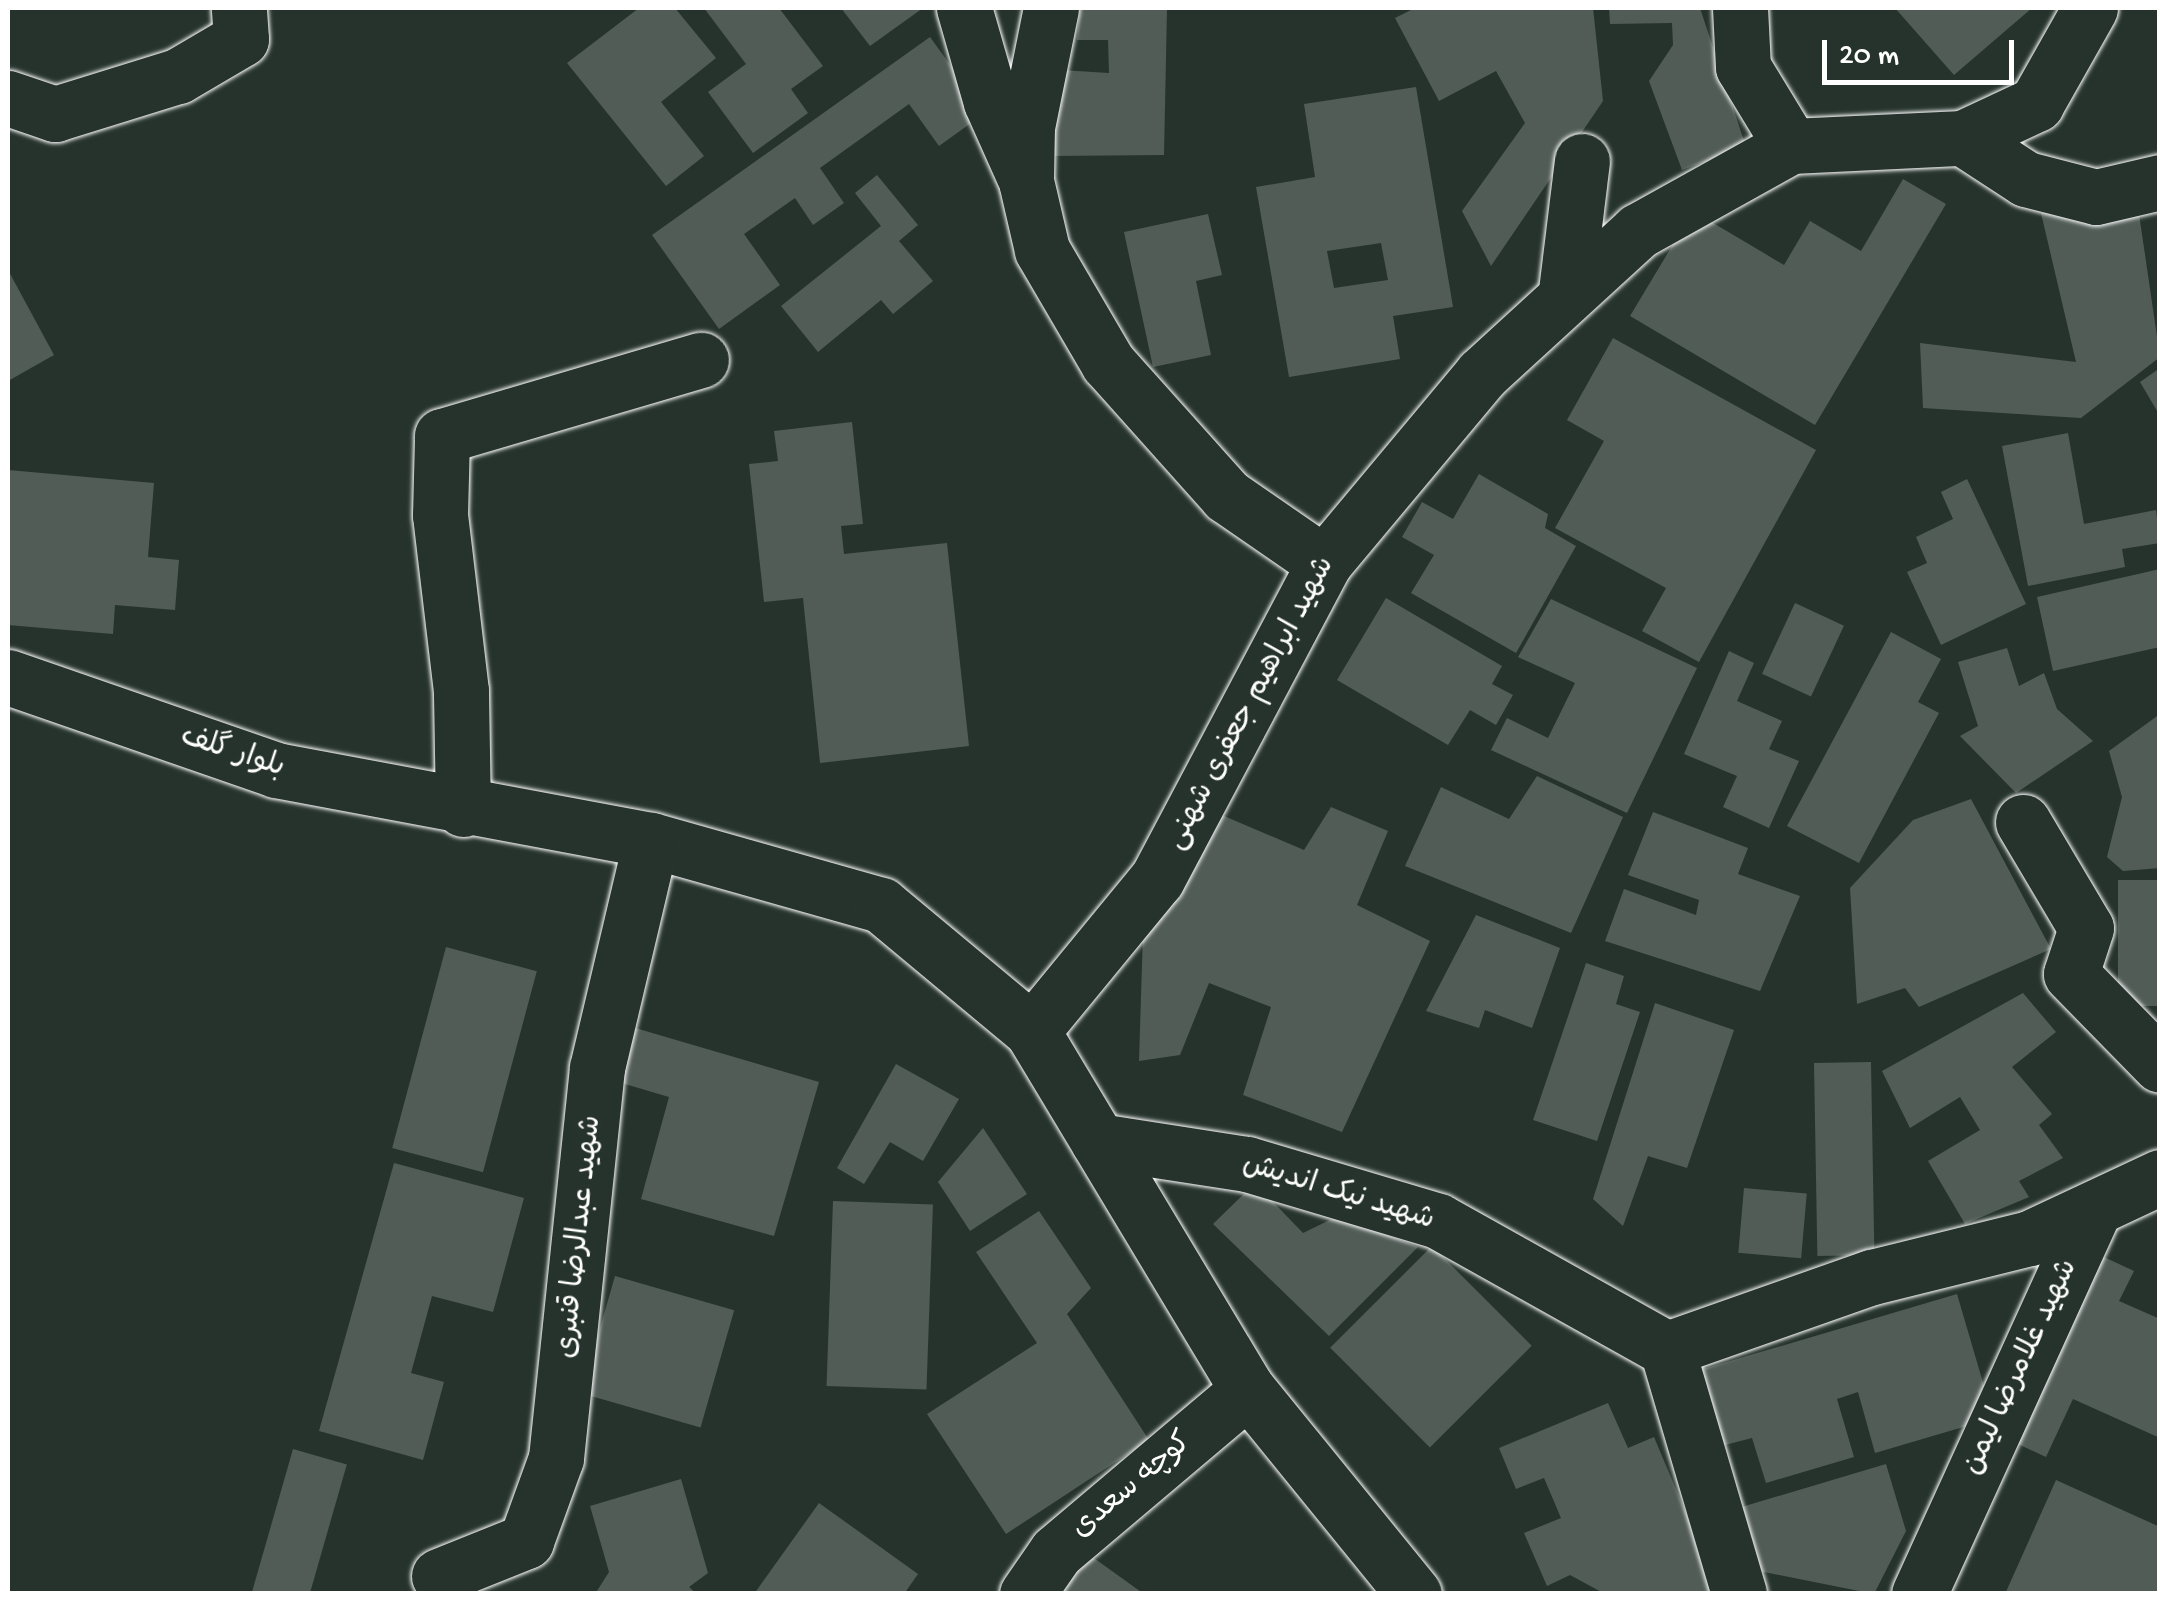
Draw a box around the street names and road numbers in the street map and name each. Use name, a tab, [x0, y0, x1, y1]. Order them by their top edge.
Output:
street label: شهید ابراهیم جعفری شهنی	[1159, 551, 1345, 857]
street label: بلوار گلف	[175, 720, 289, 788]
street label: شهید عبدالرضا قنبری	[550, 1114, 612, 1360]
street label: شهید نیک اندیش	[1238, 1148, 1438, 1240]
street label: شهید غلامرضا لیمن	[1956, 1255, 2088, 1481]
street label: کوچه سعدی	[1065, 1426, 1201, 1548]

